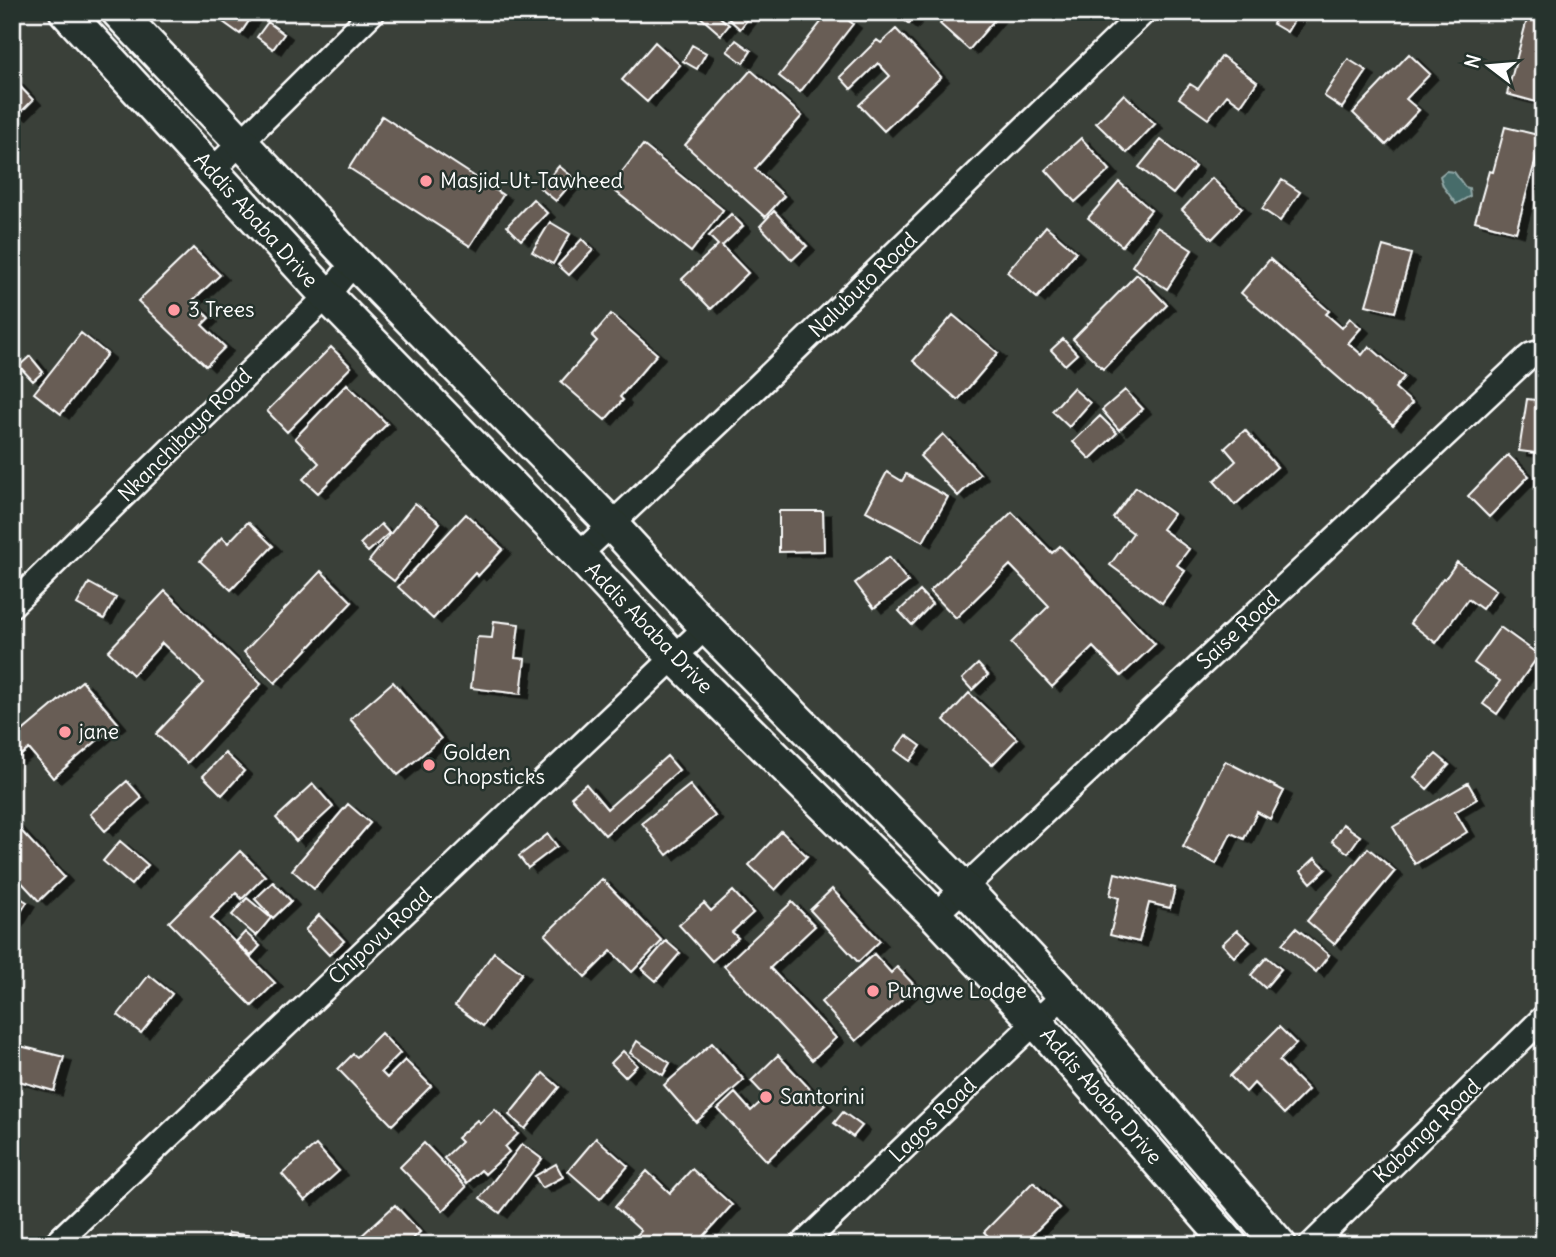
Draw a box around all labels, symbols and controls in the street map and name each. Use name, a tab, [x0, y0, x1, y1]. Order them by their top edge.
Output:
north arrow	[1454, 32, 1524, 102]
text: N	[1459, 52, 1486, 71]
street label: Addis Ababa Drive	[189, 146, 324, 293]
place label: Masjid-Ut-Tawheed	[440, 167, 623, 194]
marker: Masjid-Ut-Tawheed	[418, 173, 434, 189]
street label: Nalubuto Road	[803, 226, 922, 343]
place label: 3 Trees	[188, 296, 255, 323]
marker: 3 Trees	[166, 302, 182, 318]
street label: Nkanchibaya Road	[112, 362, 257, 507]
street label: Addis Ababa Drive	[580, 556, 719, 699]
street label: Saise Road	[1191, 584, 1285, 675]
place label: jane	[78, 718, 119, 745]
marker: jane	[57, 724, 73, 740]
place label: Golden Chopsticks	[443, 739, 545, 790]
marker: Golden Chopsticks	[421, 757, 437, 773]
street label: Chipovu Road	[323, 881, 437, 990]
place label: Pungwe Lodge	[887, 977, 1027, 1004]
marker: Pungwe Lodge	[865, 983, 881, 999]
street label: Addis Ababa Drive	[1035, 1022, 1168, 1170]
street label: Lagos Road	[884, 1072, 982, 1168]
street label: Kabanga Road	[1367, 1073, 1486, 1188]
place label: Santorini	[780, 1083, 865, 1110]
marker: Santorini	[758, 1089, 774, 1105]

